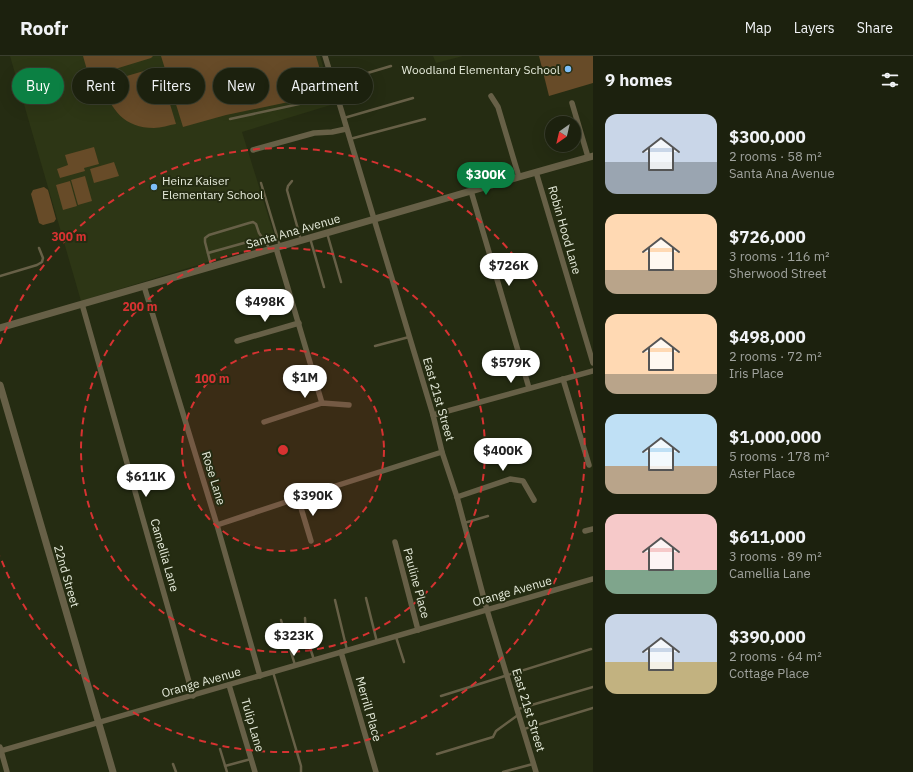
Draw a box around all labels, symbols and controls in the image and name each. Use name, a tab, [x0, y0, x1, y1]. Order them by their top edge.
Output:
text: Roofr	[20, 16, 68, 40]
text: Map	[745, 19, 772, 37]
text: Layers	[794, 19, 835, 37]
text: Share	[857, 19, 893, 37]
place label: Woodland Elementary School	[402, 62, 560, 77]
marker: Woodland Elementary School	[563, 64, 573, 74]
chip: Buy	[12, 68, 64, 104]
chip: Rent	[72, 68, 129, 104]
chip: Filters	[137, 68, 205, 104]
chip: New	[213, 68, 269, 104]
chip: Apartment	[277, 68, 373, 104]
text: 9 homes	[605, 69, 672, 91]
icon: filters	[879, 69, 901, 91]
north arrow	[545, 116, 581, 152]
map controls	[545, 116, 581, 152]
text: $300,000	[729, 126, 806, 148]
icon: home	[637, 130, 685, 178]
text: 2 rooms · 58 m²	[729, 148, 822, 165]
pin: $300K	[458, 162, 514, 196]
text: Santa Ana Avenue	[729, 165, 835, 182]
text: $300K	[466, 166, 506, 183]
place label: Heinz Kaiser Elementary School	[162, 173, 263, 202]
marker: Heinz Kaiser Elementary School	[149, 182, 159, 192]
street label: Robin Hood Lane	[545, 184, 585, 276]
street label: Santa Ana Avenue	[244, 210, 342, 252]
text: $726,000	[729, 226, 806, 248]
text: 300 m	[51, 229, 87, 244]
icon: home	[637, 230, 685, 278]
text: 3 rooms · 116 m²	[729, 248, 830, 265]
pin: $726K	[481, 253, 537, 287]
text: $726K	[489, 257, 529, 274]
text: Sherwood Street	[729, 265, 827, 282]
pin: $498K	[237, 289, 293, 323]
text: $498K	[245, 293, 285, 310]
text: 200 m	[122, 299, 158, 314]
text: $498,000	[729, 326, 806, 348]
icon: home	[637, 330, 685, 378]
text: 2 rooms · 72 m²	[729, 348, 822, 365]
pin: $579K	[483, 350, 539, 384]
text: $579K	[491, 354, 531, 371]
street label: East 21st Street	[420, 355, 458, 443]
pin: $1M	[286, 365, 324, 399]
text: Iris Place	[729, 365, 784, 382]
text: $1M	[292, 369, 318, 386]
text: 100 m	[194, 371, 230, 386]
text: $1,000,000	[729, 426, 821, 448]
icon: home	[637, 430, 685, 478]
pin: $400K	[475, 438, 531, 472]
text: $400K	[483, 442, 523, 459]
centre of rings	[276, 443, 290, 457]
text: 5 rooms · 178 m²	[729, 448, 830, 465]
street label: Rose Lane	[199, 449, 229, 507]
pin: $611K	[118, 464, 174, 498]
text: Aster Place	[729, 465, 795, 482]
text: $611K	[126, 468, 166, 485]
pin: $390K	[285, 483, 341, 517]
text: $390K	[293, 487, 333, 504]
street label: Camellia Lane	[147, 517, 183, 594]
text: $611,000	[729, 526, 806, 548]
icon: home	[637, 530, 685, 578]
street label: 22nd Street	[51, 543, 83, 609]
street label: Pauline Place	[400, 546, 434, 620]
text: 3 rooms · 89 m²	[729, 548, 822, 565]
text: Camellia Lane	[729, 565, 811, 582]
street label: Orange Avenue	[471, 572, 554, 609]
pin: $323K	[266, 623, 322, 657]
text: $390,000	[729, 626, 806, 648]
text: $323K	[274, 627, 314, 644]
icon: home	[637, 630, 685, 678]
text: 2 rooms · 64 m²	[729, 648, 822, 665]
street label: Orange Avenue	[160, 663, 243, 700]
text: Cottage Place	[729, 665, 809, 682]
street label: East 21st Street	[509, 667, 549, 753]
street label: Merrill Place	[353, 675, 386, 744]
street label: Tulip Lane	[238, 697, 268, 754]

